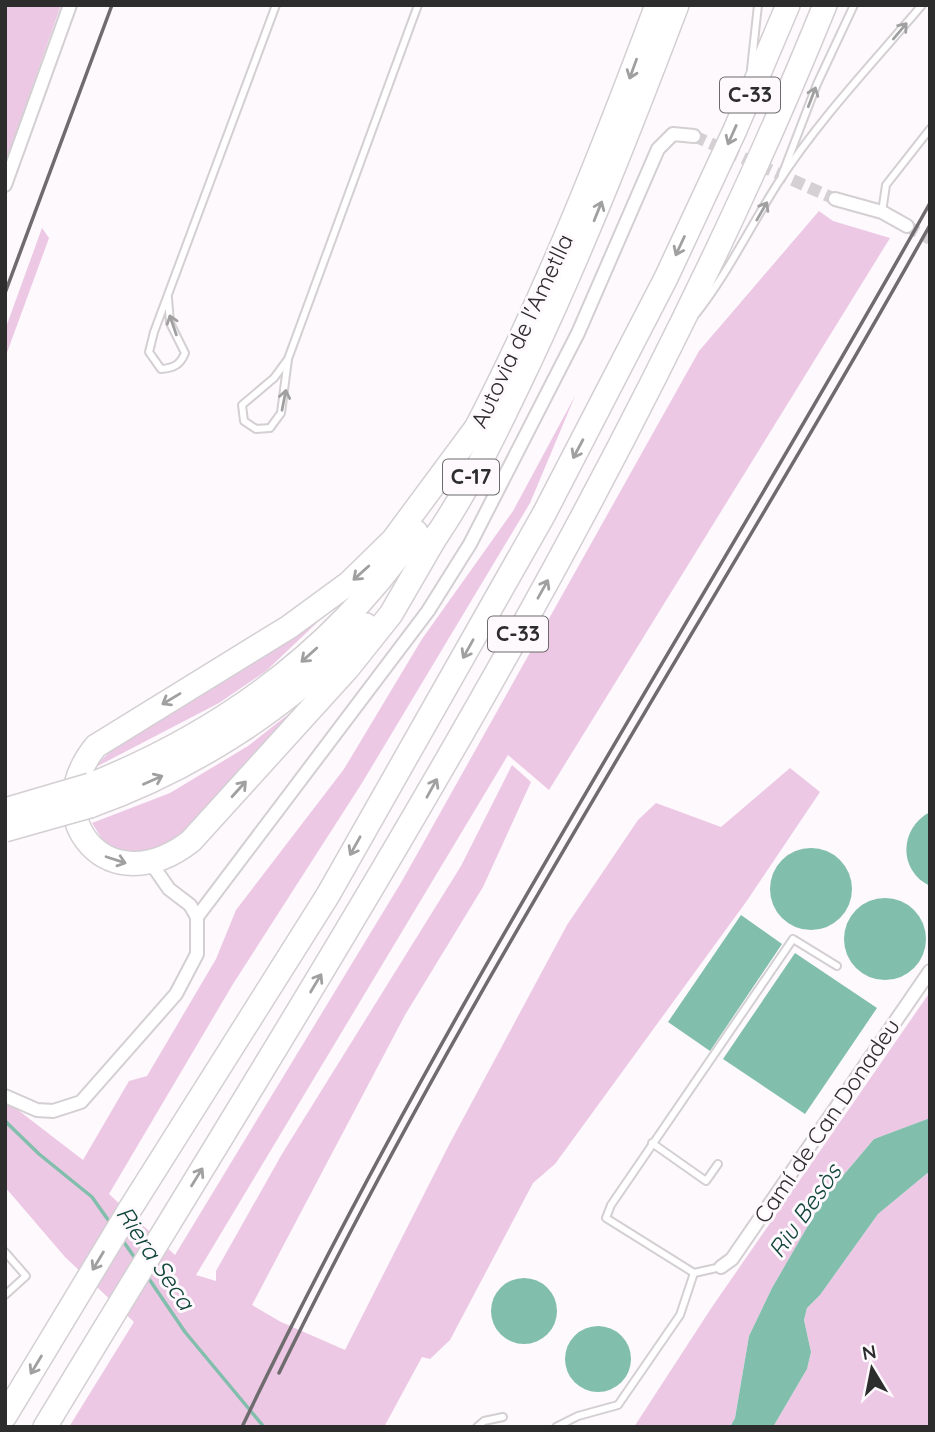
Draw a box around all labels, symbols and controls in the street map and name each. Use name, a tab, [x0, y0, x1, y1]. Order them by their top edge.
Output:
one-way arrow	[892, 23, 908, 41]
one-way arrow	[626, 58, 639, 80]
road number: C-33	[720, 78, 780, 112]
one-way arrow	[807, 86, 820, 108]
one-way arrow	[725, 124, 738, 146]
one-way arrow	[592, 201, 605, 222]
one-way arrow	[755, 202, 769, 222]
street label: Autovia de l'Ametlla	[464, 229, 579, 432]
one-way arrow	[673, 235, 686, 257]
one-way arrow	[166, 315, 178, 336]
one-way arrow	[277, 389, 291, 412]
one-way arrow	[570, 439, 584, 459]
road number: C-17	[443, 460, 499, 494]
one-way arrow	[352, 565, 370, 581]
one-way arrow	[536, 580, 550, 600]
road number: C-33	[488, 616, 548, 652]
one-way arrow	[461, 638, 475, 658]
one-way arrow	[301, 646, 318, 663]
one-way arrow	[162, 692, 182, 706]
one-way arrow	[141, 773, 163, 786]
one-way arrow	[425, 778, 439, 798]
one-way arrow	[231, 780, 247, 798]
one-way arrow	[347, 835, 361, 856]
one-way arrow	[104, 855, 126, 867]
one-way arrow	[309, 974, 323, 994]
street label: Camí de Can Donadeu	[747, 1013, 906, 1229]
water label: Riu Besòs	[761, 1156, 848, 1263]
one-way arrow	[190, 1168, 204, 1188]
water label: Riera Seca	[110, 1200, 202, 1316]
one-way arrow	[91, 1251, 105, 1271]
north arrow	[837, 1334, 907, 1404]
text: N	[860, 1339, 878, 1365]
one-way arrow	[29, 1354, 43, 1374]

